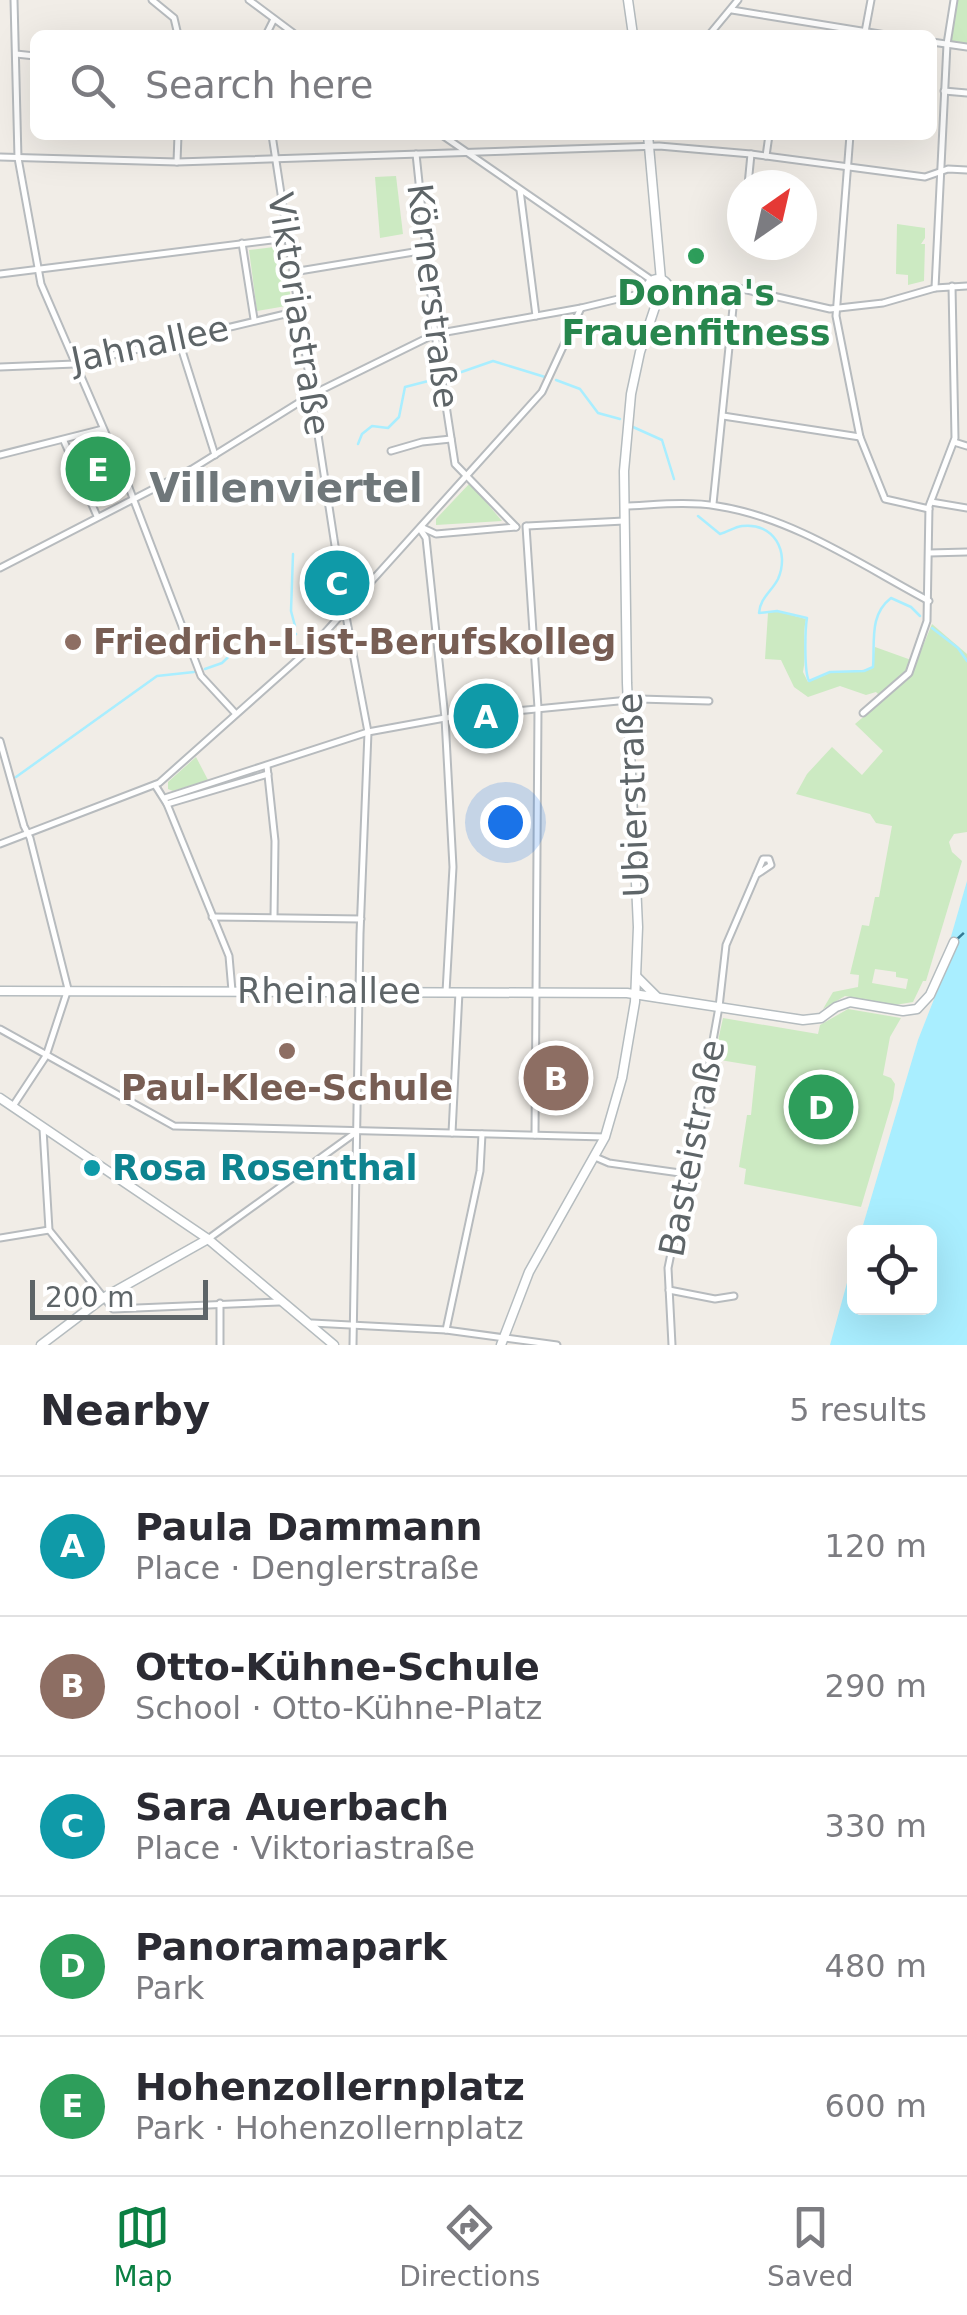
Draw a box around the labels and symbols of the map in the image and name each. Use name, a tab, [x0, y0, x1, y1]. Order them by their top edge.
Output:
north arrow	[727, 170, 817, 260]
street label: Körnerstraße	[399, 181, 467, 411]
street label: Viktoriastraße	[260, 190, 338, 438]
marker: Donna's Frauenfitness	[685, 245, 707, 267]
place label: Donna's Frauenfitness	[561, 273, 831, 353]
street label: Jahnallee	[66, 308, 232, 381]
pin: E	[66, 432, 130, 506]
district label: Villenviertel	[149, 465, 423, 511]
pin: C	[304, 546, 370, 620]
place label: Friedrich-List-Berufskolleg	[93, 622, 616, 662]
marker: Friedrich-List-Berufskolleg	[62, 631, 84, 653]
pin: A	[454, 678, 518, 754]
street label: Ubierstraße	[609, 692, 657, 898]
your location	[480, 797, 531, 848]
street label: Rheinallee	[237, 971, 421, 1011]
street label: Basteistraße	[651, 1036, 733, 1260]
marker: Paul-Klee-Schule	[276, 1040, 298, 1062]
pin: B	[524, 1040, 588, 1116]
place label: Paul-Klee-Schule	[121, 1068, 453, 1108]
pin: D	[788, 1070, 854, 1144]
place label: Rosa Rosenthal	[112, 1148, 417, 1188]
marker: Rosa Rosenthal	[81, 1157, 103, 1179]
scale bar	[30, 1275, 208, 1320]

